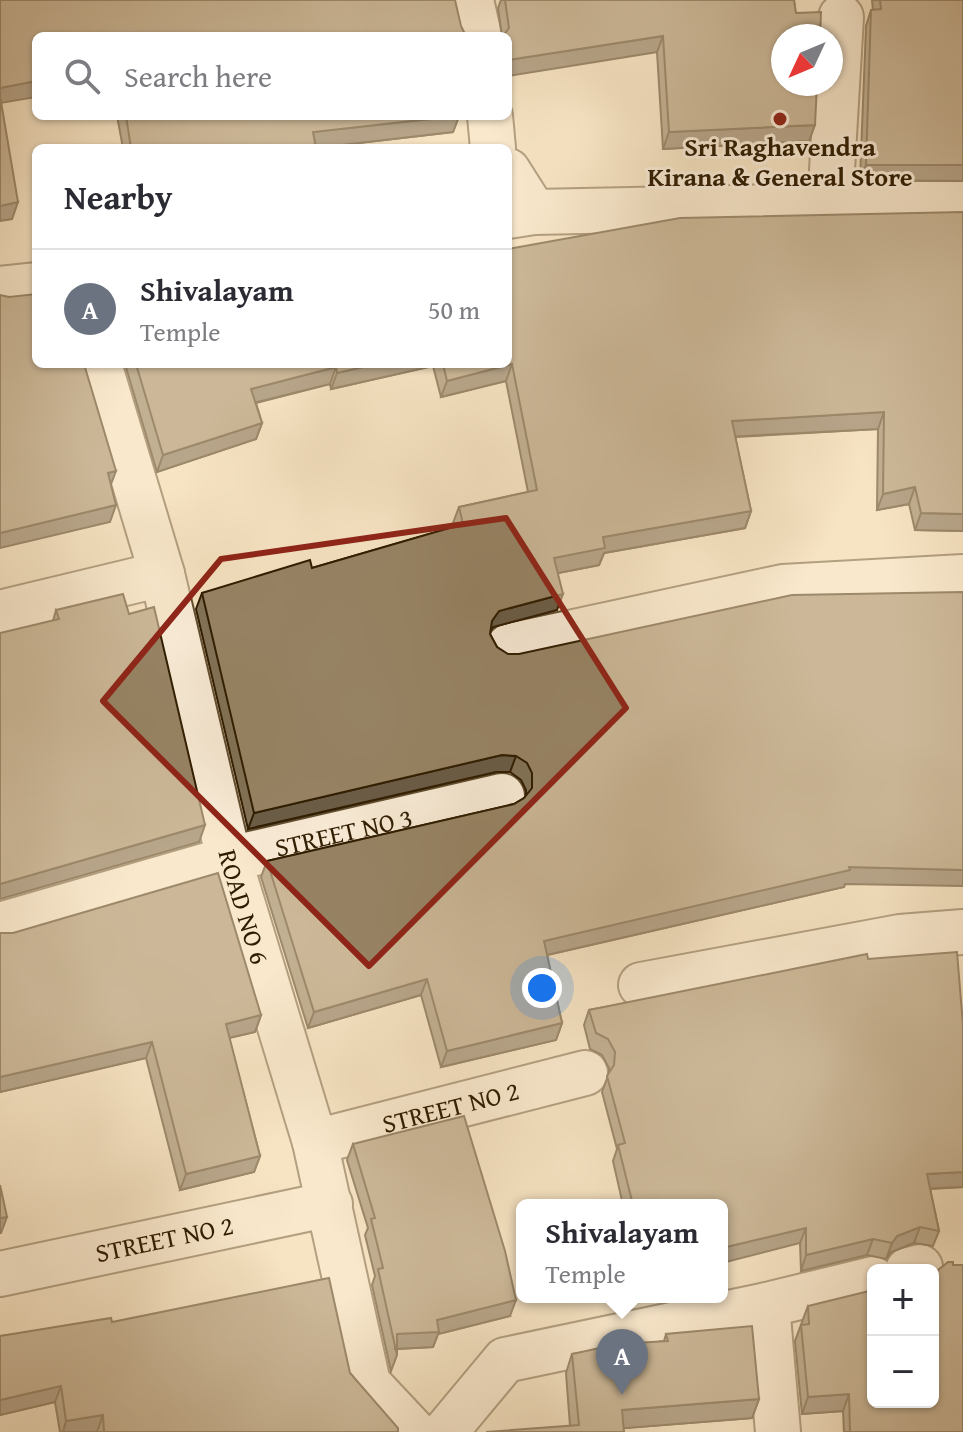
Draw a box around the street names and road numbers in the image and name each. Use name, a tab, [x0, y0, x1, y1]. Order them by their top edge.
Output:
street label: STREET NO 3	[271, 797, 416, 867]
street label: ROAD NO 6	[208, 845, 280, 969]
street label: STREET NO 2	[378, 1071, 523, 1143]
street label: STREET NO 2	[92, 1205, 237, 1272]

